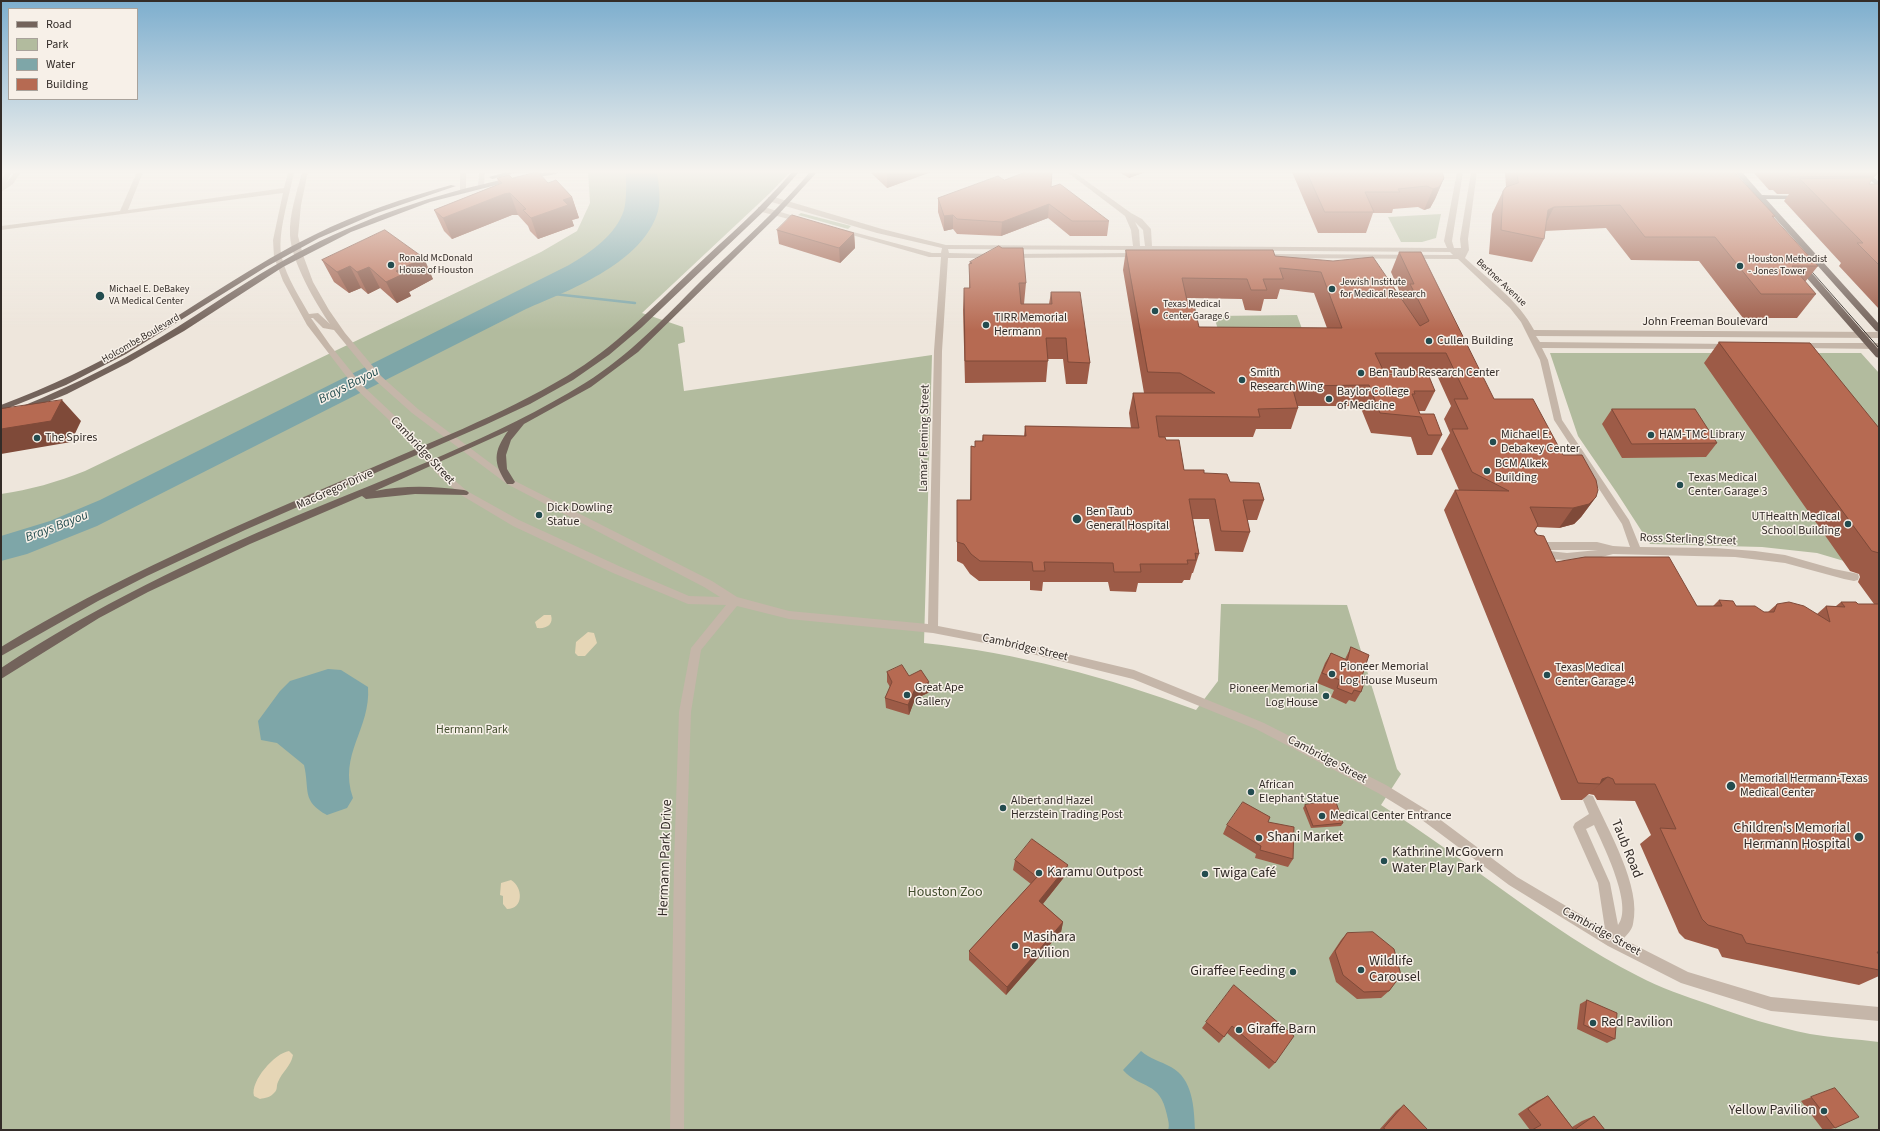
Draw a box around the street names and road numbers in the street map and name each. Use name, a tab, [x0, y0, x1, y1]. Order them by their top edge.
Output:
street label: Bertner Avenue	[1473, 257, 1529, 309]
street label: Holcombe Boulevard	[100, 312, 182, 366]
street label: John Freeman Boulevard	[1642, 315, 1768, 329]
street label: Lamar Fleming Street	[917, 384, 933, 492]
street label: Cambridge Street	[387, 414, 457, 488]
street label: MacGregor Drive	[294, 467, 376, 513]
street label: Ross Sterling Street	[1639, 531, 1737, 549]
street label: Cambridge Street	[981, 631, 1069, 665]
street label: Cambridge Street	[1285, 733, 1369, 787]
street label: Hermann Park Drive	[656, 799, 676, 917]
street label: Taub Road	[1607, 817, 1645, 881]
street label: Cambridge Street	[1559, 904, 1643, 960]

